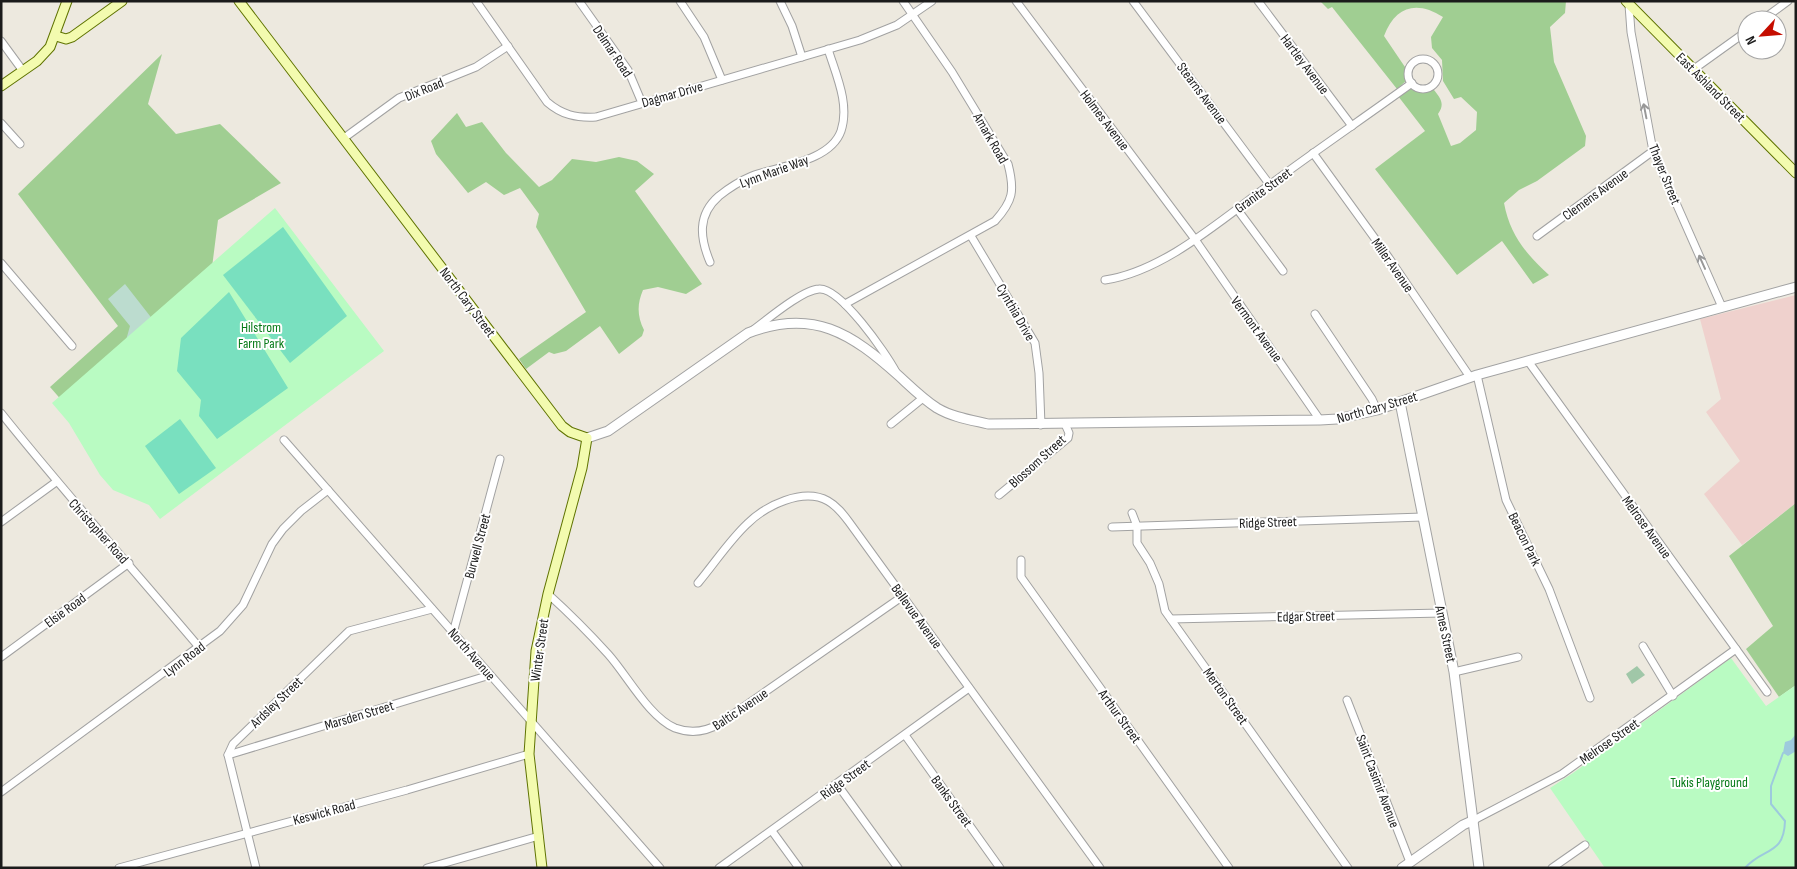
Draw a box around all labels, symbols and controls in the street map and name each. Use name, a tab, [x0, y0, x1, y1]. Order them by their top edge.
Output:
north arrow	[1737, 10, 1787, 60]
street label: Delmar Road	[589, 22, 636, 81]
street label: Hartley Avenue	[1276, 31, 1333, 98]
text: N	[1741, 33, 1760, 48]
street label: East Ashland Street	[1672, 49, 1749, 126]
street label: Stearns Avenue	[1173, 59, 1230, 127]
street label: Dix Road	[402, 74, 446, 105]
street label: Dagmar Drive	[640, 78, 705, 111]
street label: Holmes Avenue	[1076, 87, 1133, 154]
one-way arrow	[1640, 103, 1650, 119]
street label: Amark Road	[969, 109, 1012, 167]
street label: Thayer Street	[1645, 142, 1684, 207]
street label: Lynn Marie Way	[737, 151, 812, 192]
street label: Granite Street	[1231, 164, 1295, 217]
street label: Clemens Avenue	[1559, 165, 1631, 224]
street label: Miller Avenue	[1368, 235, 1417, 296]
one-way arrow	[1697, 255, 1707, 270]
street label: North Cary Street	[436, 264, 499, 341]
street label: Cynthia Drive	[992, 281, 1039, 344]
street label: Vermont Avenue	[1227, 293, 1286, 365]
park label: Hilstrom Farm Park	[238, 319, 285, 352]
street label: North Cary Street	[1335, 388, 1419, 427]
street label: Blossom Street	[1005, 431, 1069, 491]
street label: Melrose Avenue	[1618, 493, 1675, 562]
street label: Christopher Road	[65, 495, 132, 567]
street label: Beacon Park	[1504, 510, 1545, 569]
street label: Burwell Street	[461, 512, 494, 581]
street label: Ridge Street	[1239, 513, 1297, 532]
street label: Bellevue Avenue	[887, 581, 946, 652]
street label: Elsie Road	[41, 590, 90, 631]
street label: Ames Street	[1431, 603, 1460, 664]
street label: Edgar Street	[1277, 607, 1335, 626]
street label: Winter Street	[527, 617, 552, 683]
street label: North Avenue	[444, 625, 499, 684]
street label: Lynn Road	[160, 638, 209, 681]
street label: Merton Street	[1199, 665, 1252, 728]
street label: Ardsley Street	[246, 673, 306, 732]
street label: Baltic Avenue	[709, 685, 771, 734]
street label: Arthur Street	[1094, 685, 1145, 747]
street label: Marsden Street	[322, 697, 396, 734]
street label: Melrose Street	[1576, 715, 1642, 768]
street label: Saint Casimir Avenue	[1352, 732, 1403, 830]
street label: Ridge Street	[817, 756, 874, 803]
street label: Banks Street	[927, 772, 976, 830]
park label: Tukis Playground	[1670, 774, 1748, 791]
street label: Keswick Road	[291, 796, 357, 829]

